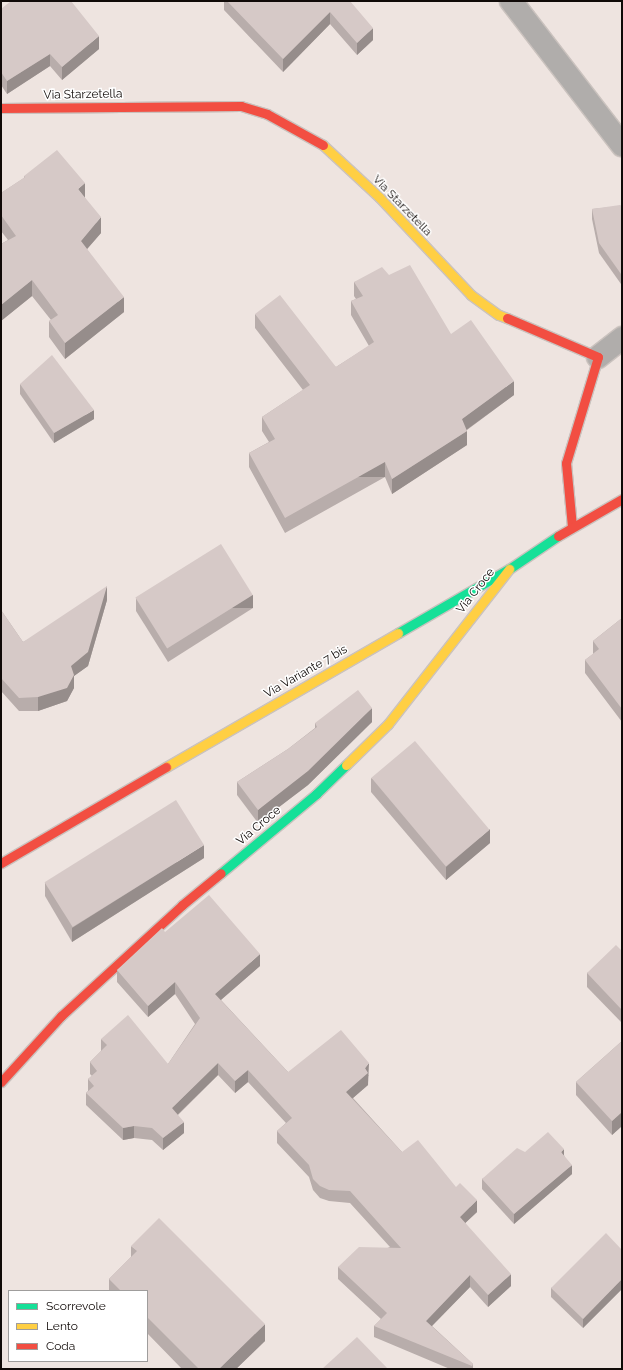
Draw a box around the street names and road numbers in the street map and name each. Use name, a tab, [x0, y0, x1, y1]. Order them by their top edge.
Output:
street label: Via Starzetella	[43, 87, 123, 103]
street label: Via Starzetella	[369, 173, 435, 239]
street label: Via Croce	[454, 566, 498, 616]
street label: Via Variante 7 bis	[262, 642, 350, 702]
street label: Via Croce	[234, 803, 284, 849]

